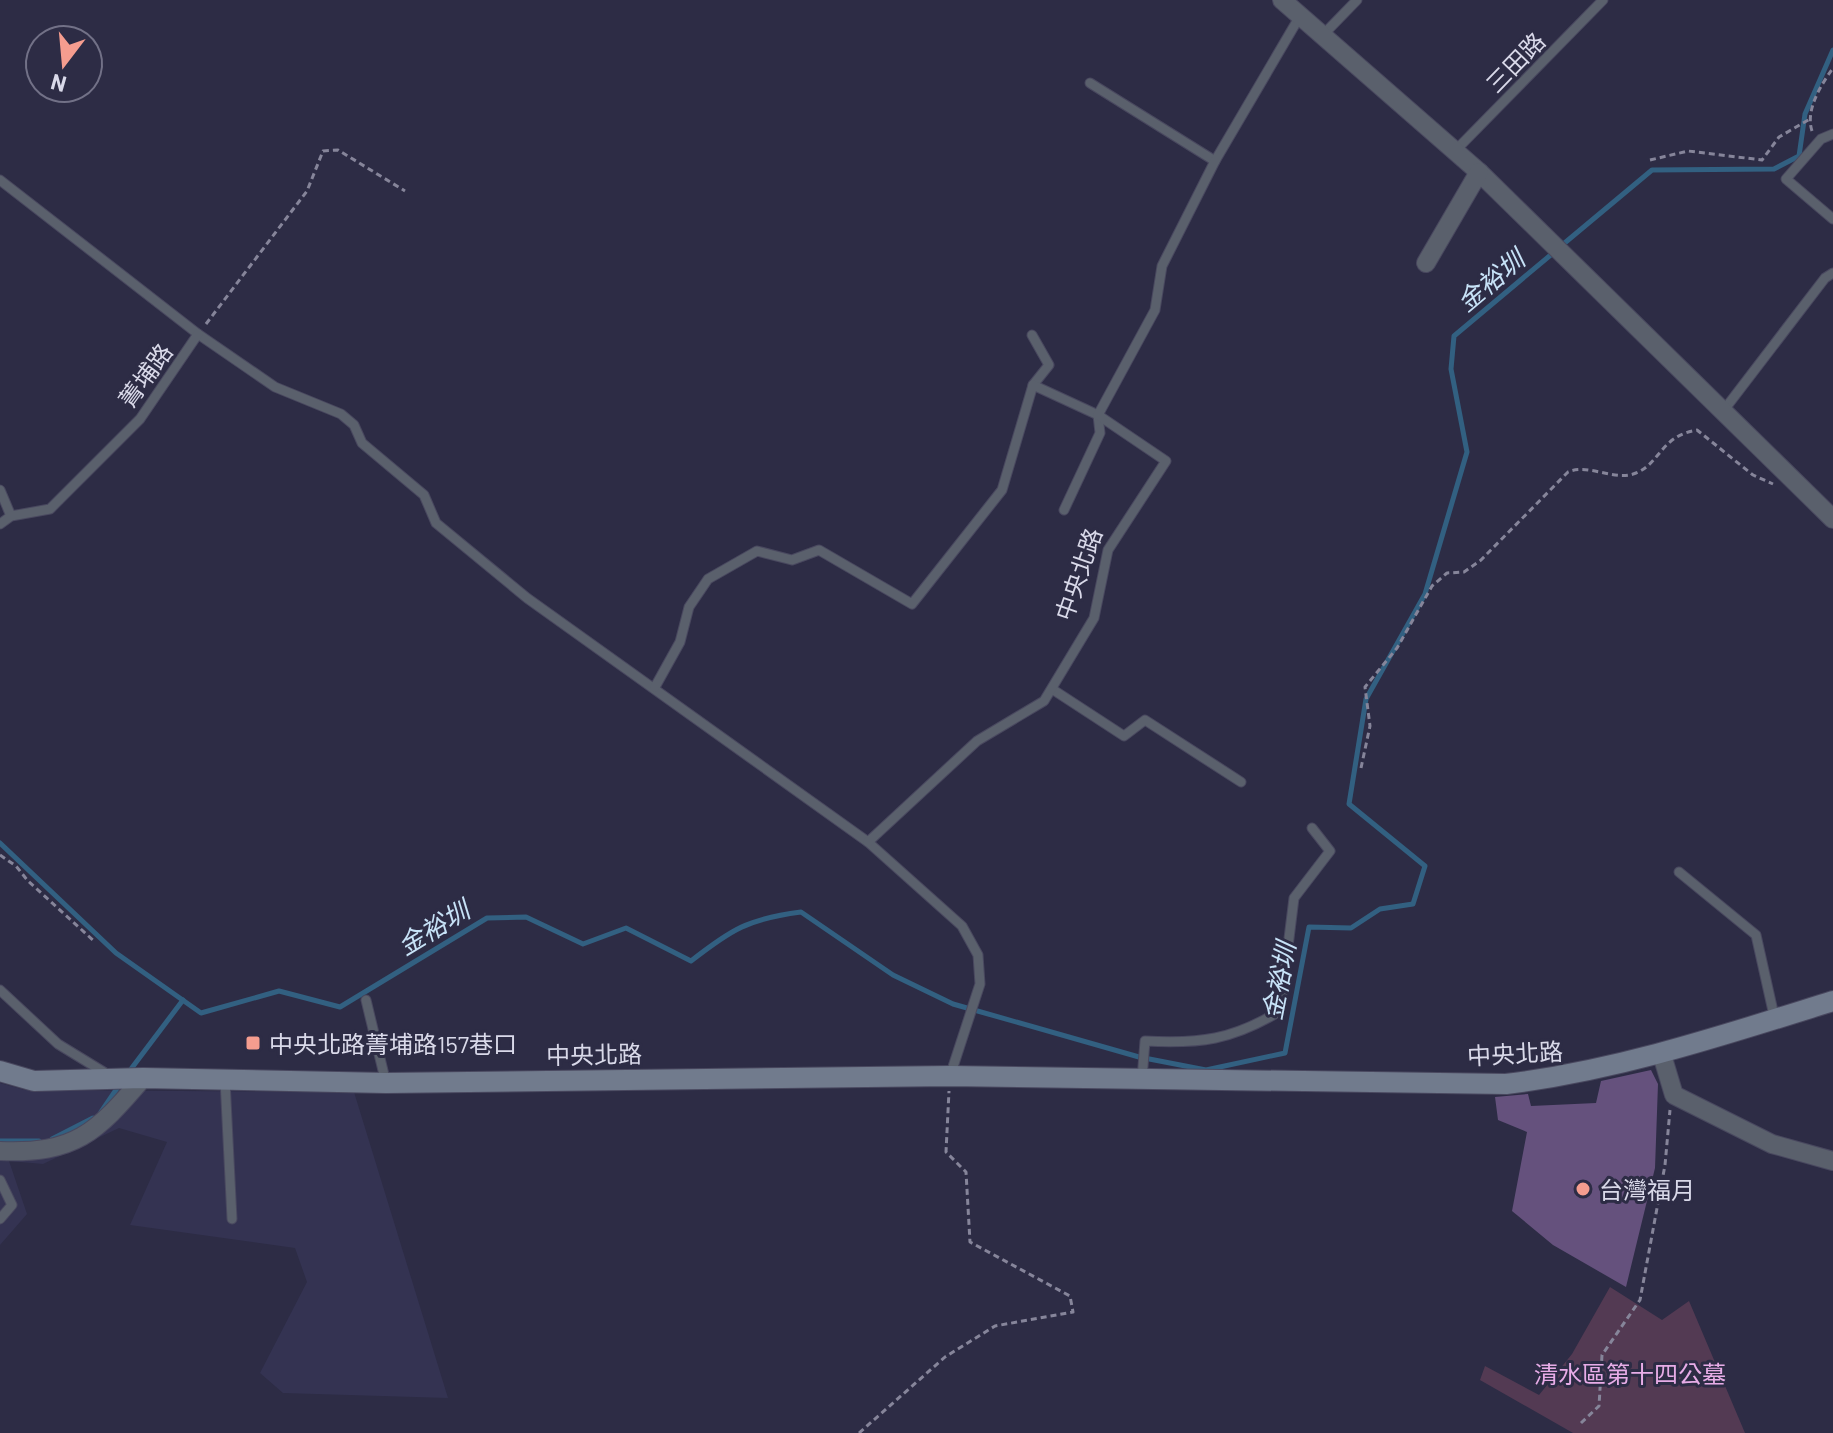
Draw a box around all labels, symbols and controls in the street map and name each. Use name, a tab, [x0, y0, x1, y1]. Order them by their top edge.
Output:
north arrow	[24, 24, 104, 104]
street label: 三田路	[1480, 26, 1550, 98]
text: N	[48, 70, 69, 99]
water label: 金裕圳	[1450, 240, 1533, 317]
street label: 菁埔路	[112, 337, 178, 413]
street label: 中央北路	[1049, 524, 1107, 624]
water label: 金裕圳	[392, 892, 478, 960]
water label: 金裕圳	[1255, 936, 1301, 1022]
place label: 中央北路菁埔路157巷口	[269, 1029, 517, 1058]
marker: 中央北路菁埔路157巷口	[244, 1034, 262, 1052]
street label: 中央北路	[1466, 1036, 1564, 1070]
street label: 中央北路	[546, 1039, 642, 1069]
place label: 台灣福月	[1599, 1175, 1695, 1204]
marker: 台灣福月	[1574, 1180, 1592, 1198]
park label: 清水區第十四公墓	[1534, 1359, 1726, 1388]

